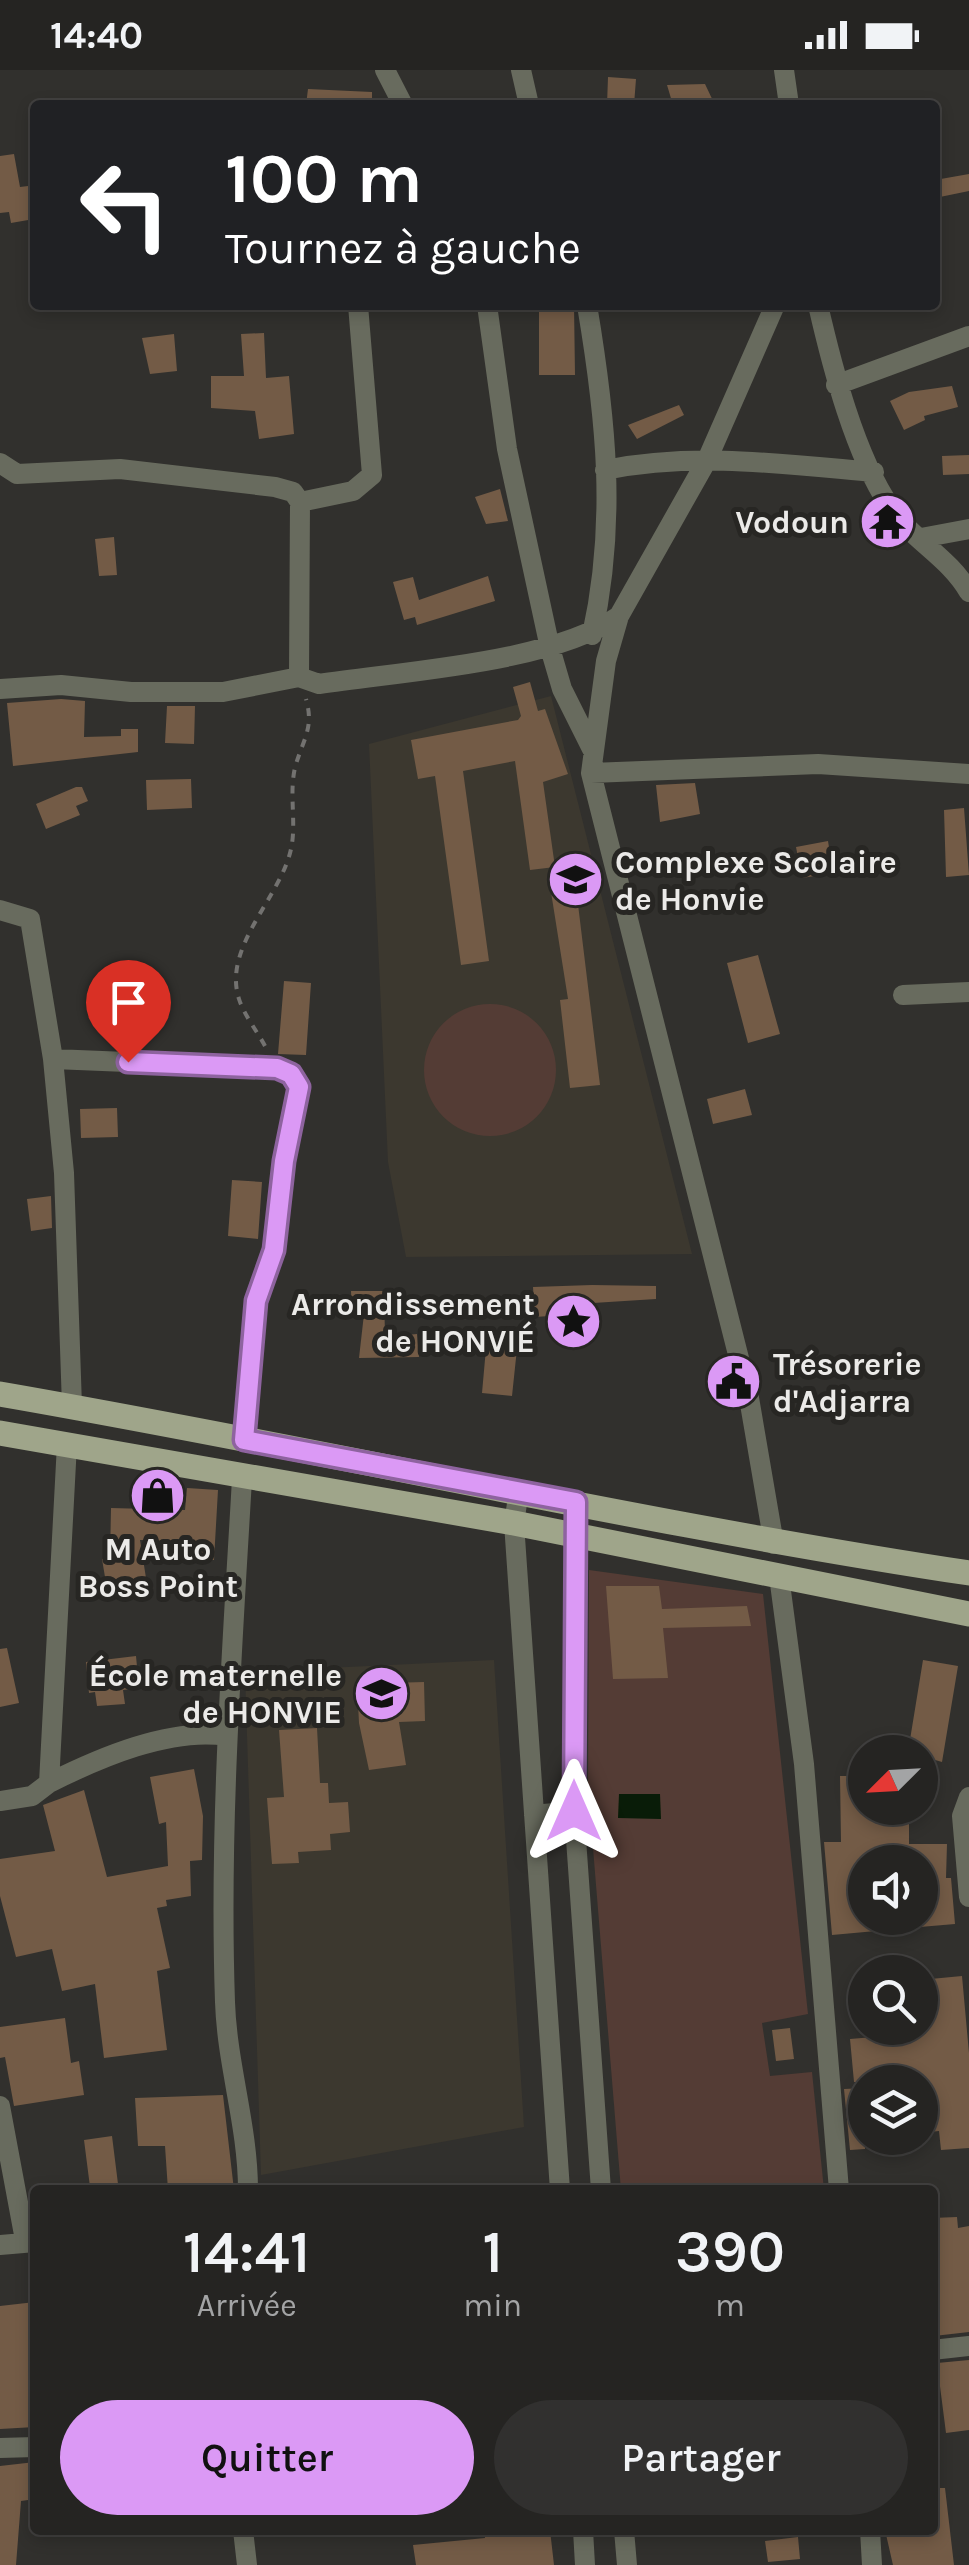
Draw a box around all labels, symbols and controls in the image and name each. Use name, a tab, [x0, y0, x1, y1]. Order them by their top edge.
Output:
text: 14:40	[50, 13, 143, 58]
text: 100 m	[225, 138, 423, 220]
icon: left	[60, 140, 190, 270]
text: Tournez à gauche	[225, 222, 581, 274]
temple icon: Vodoun	[858, 492, 918, 552]
place label: Vodoun	[735, 504, 849, 541]
place label: Complexe Scolaire de Honvie	[615, 844, 897, 918]
school or university icon: Complexe Scolaire de Honvie	[546, 850, 606, 910]
pin	[86, 960, 171, 1063]
icon: arrive	[101, 975, 156, 1030]
place label: Arrondissement de HONVIÉ	[291, 1286, 535, 1360]
place icon: Arrondissement de HONVIÉ	[544, 1292, 604, 1352]
place label: Trésorerie d'Adjarra	[773, 1346, 921, 1420]
public building icon: Trésorerie d'Adjarra	[704, 1352, 764, 1412]
shop icon: M Auto Boss Point	[128, 1465, 188, 1525]
place label: M Auto Boss Point	[78, 1531, 238, 1605]
place label: École maternelle de HONVIE	[89, 1655, 342, 1731]
school or university icon: École maternelle de HONVIE	[351, 1663, 411, 1723]
north arrow	[848, 1735, 938, 1825]
map controls	[848, 1735, 938, 2155]
position arrow	[522, 1759, 626, 1863]
button: sound	[848, 1845, 938, 1935]
button: search	[848, 1955, 938, 2045]
button: layers	[848, 2065, 938, 2155]
text: 14:41	[183, 2217, 311, 2287]
text: 1	[482, 2217, 503, 2287]
text: 390	[675, 2217, 785, 2287]
text: Arrivée	[197, 2287, 297, 2324]
text: min	[463, 2287, 522, 2324]
text: m	[715, 2287, 745, 2324]
button: Quitter	[60, 2400, 474, 2515]
button: Partager	[494, 2400, 908, 2515]

